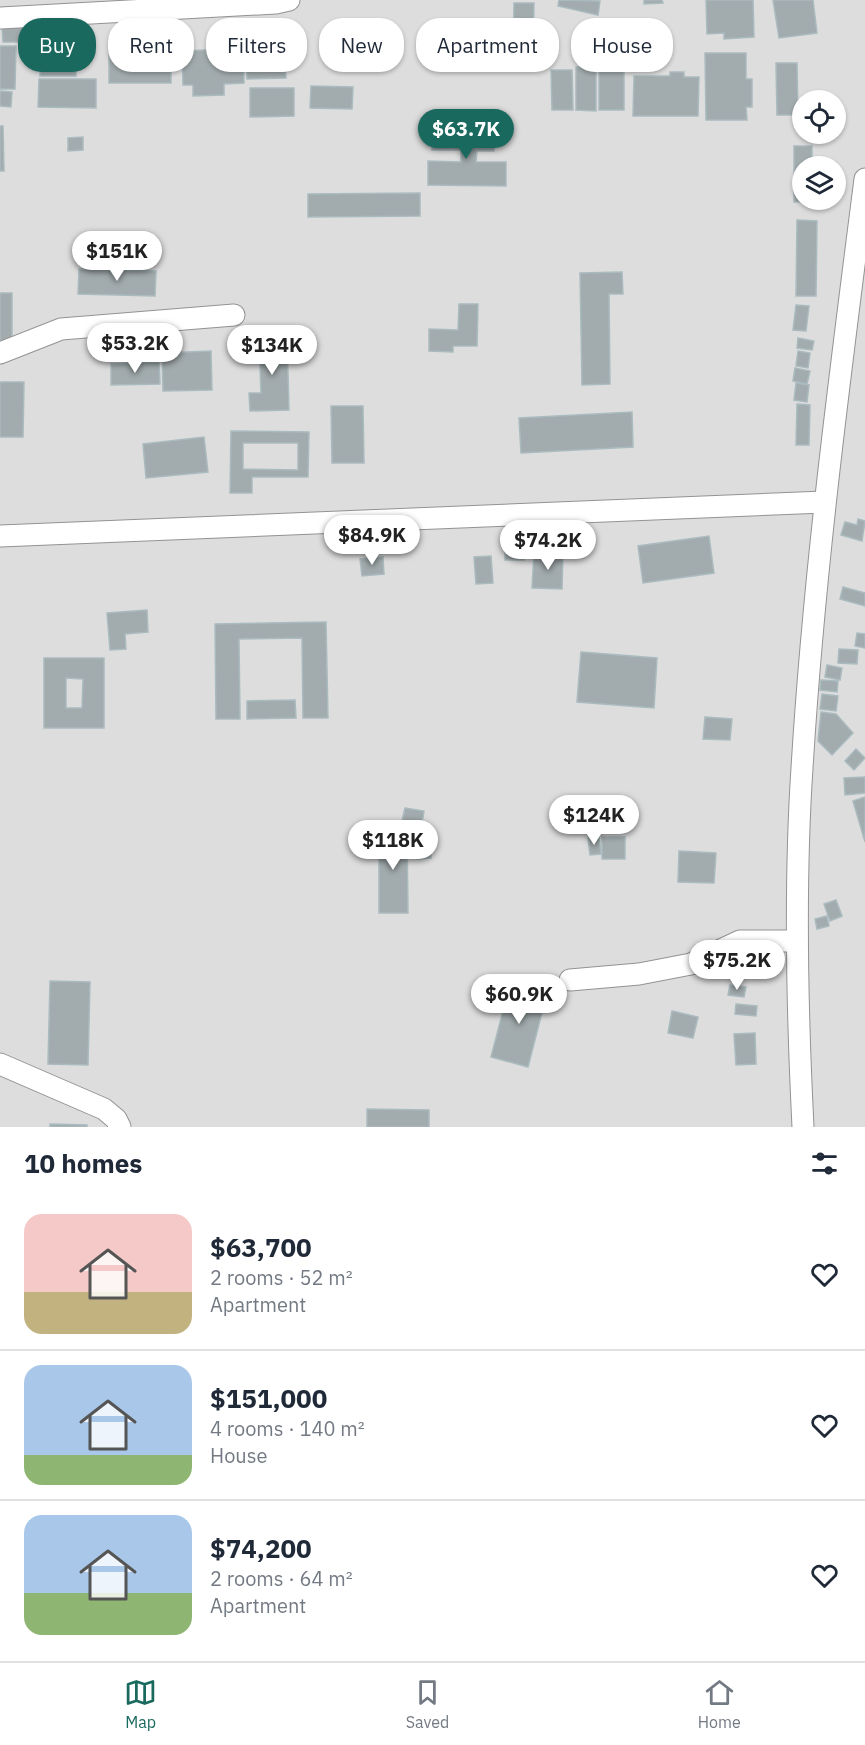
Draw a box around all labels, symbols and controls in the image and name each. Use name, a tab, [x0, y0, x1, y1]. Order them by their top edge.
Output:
chip: Buy	[18, 18, 96, 72]
chip: Rent	[108, 18, 194, 72]
chip: Filters	[206, 18, 307, 72]
chip: New	[319, 18, 404, 72]
chip: Apartment	[416, 18, 559, 72]
chip: House	[571, 18, 673, 72]
map controls	[792, 90, 846, 210]
button: locate	[792, 90, 846, 144]
pin: $63.7K	[417, 109, 515, 160]
text: $63.7K	[432, 115, 500, 142]
button: layers	[792, 156, 846, 210]
pin: $151K	[75, 231, 159, 282]
text: $151K	[86, 237, 148, 264]
pin: $53.2K	[86, 323, 184, 374]
pin: $134K	[230, 325, 314, 376]
text: $53.2K	[101, 329, 169, 356]
text: $134K	[241, 331, 303, 358]
pin: $84.9K	[323, 515, 421, 566]
pin: $74.2K	[499, 520, 597, 571]
text: $84.9K	[338, 521, 406, 548]
text: $74.2K	[514, 526, 582, 553]
pin: $124K	[552, 795, 636, 846]
text: $124K	[563, 801, 625, 828]
pin: $118K	[351, 820, 435, 871]
text: $118K	[362, 826, 424, 853]
pin: $75.2K	[688, 940, 786, 991]
text: $75.2K	[703, 946, 771, 973]
pin: $60.9K	[470, 974, 568, 1025]
text: $60.9K	[485, 980, 553, 1007]
text: 10 homes	[24, 1146, 142, 1180]
icon: filters	[808, 1147, 841, 1180]
text: $63,700	[210, 1230, 312, 1264]
icon: home	[72, 1238, 144, 1310]
icon: heart	[808, 1258, 841, 1291]
text: 2 rooms · 52 m²	[210, 1264, 353, 1291]
text: Apartment	[210, 1291, 306, 1318]
text: $151,000	[210, 1381, 327, 1415]
icon: home	[72, 1389, 144, 1461]
icon: heart	[808, 1409, 841, 1442]
text: 4 rooms · 140 m²	[210, 1415, 365, 1442]
text: House	[210, 1442, 267, 1469]
text: $74,200	[210, 1531, 312, 1565]
icon: home	[72, 1539, 144, 1611]
icon: heart	[808, 1559, 841, 1592]
text: 2 rooms · 64 m²	[210, 1565, 353, 1592]
text: Apartment	[210, 1592, 306, 1619]
tab: Map	[124, 1676, 157, 1732]
tab: Saved	[406, 1676, 449, 1732]
tab: Home	[698, 1676, 741, 1732]

